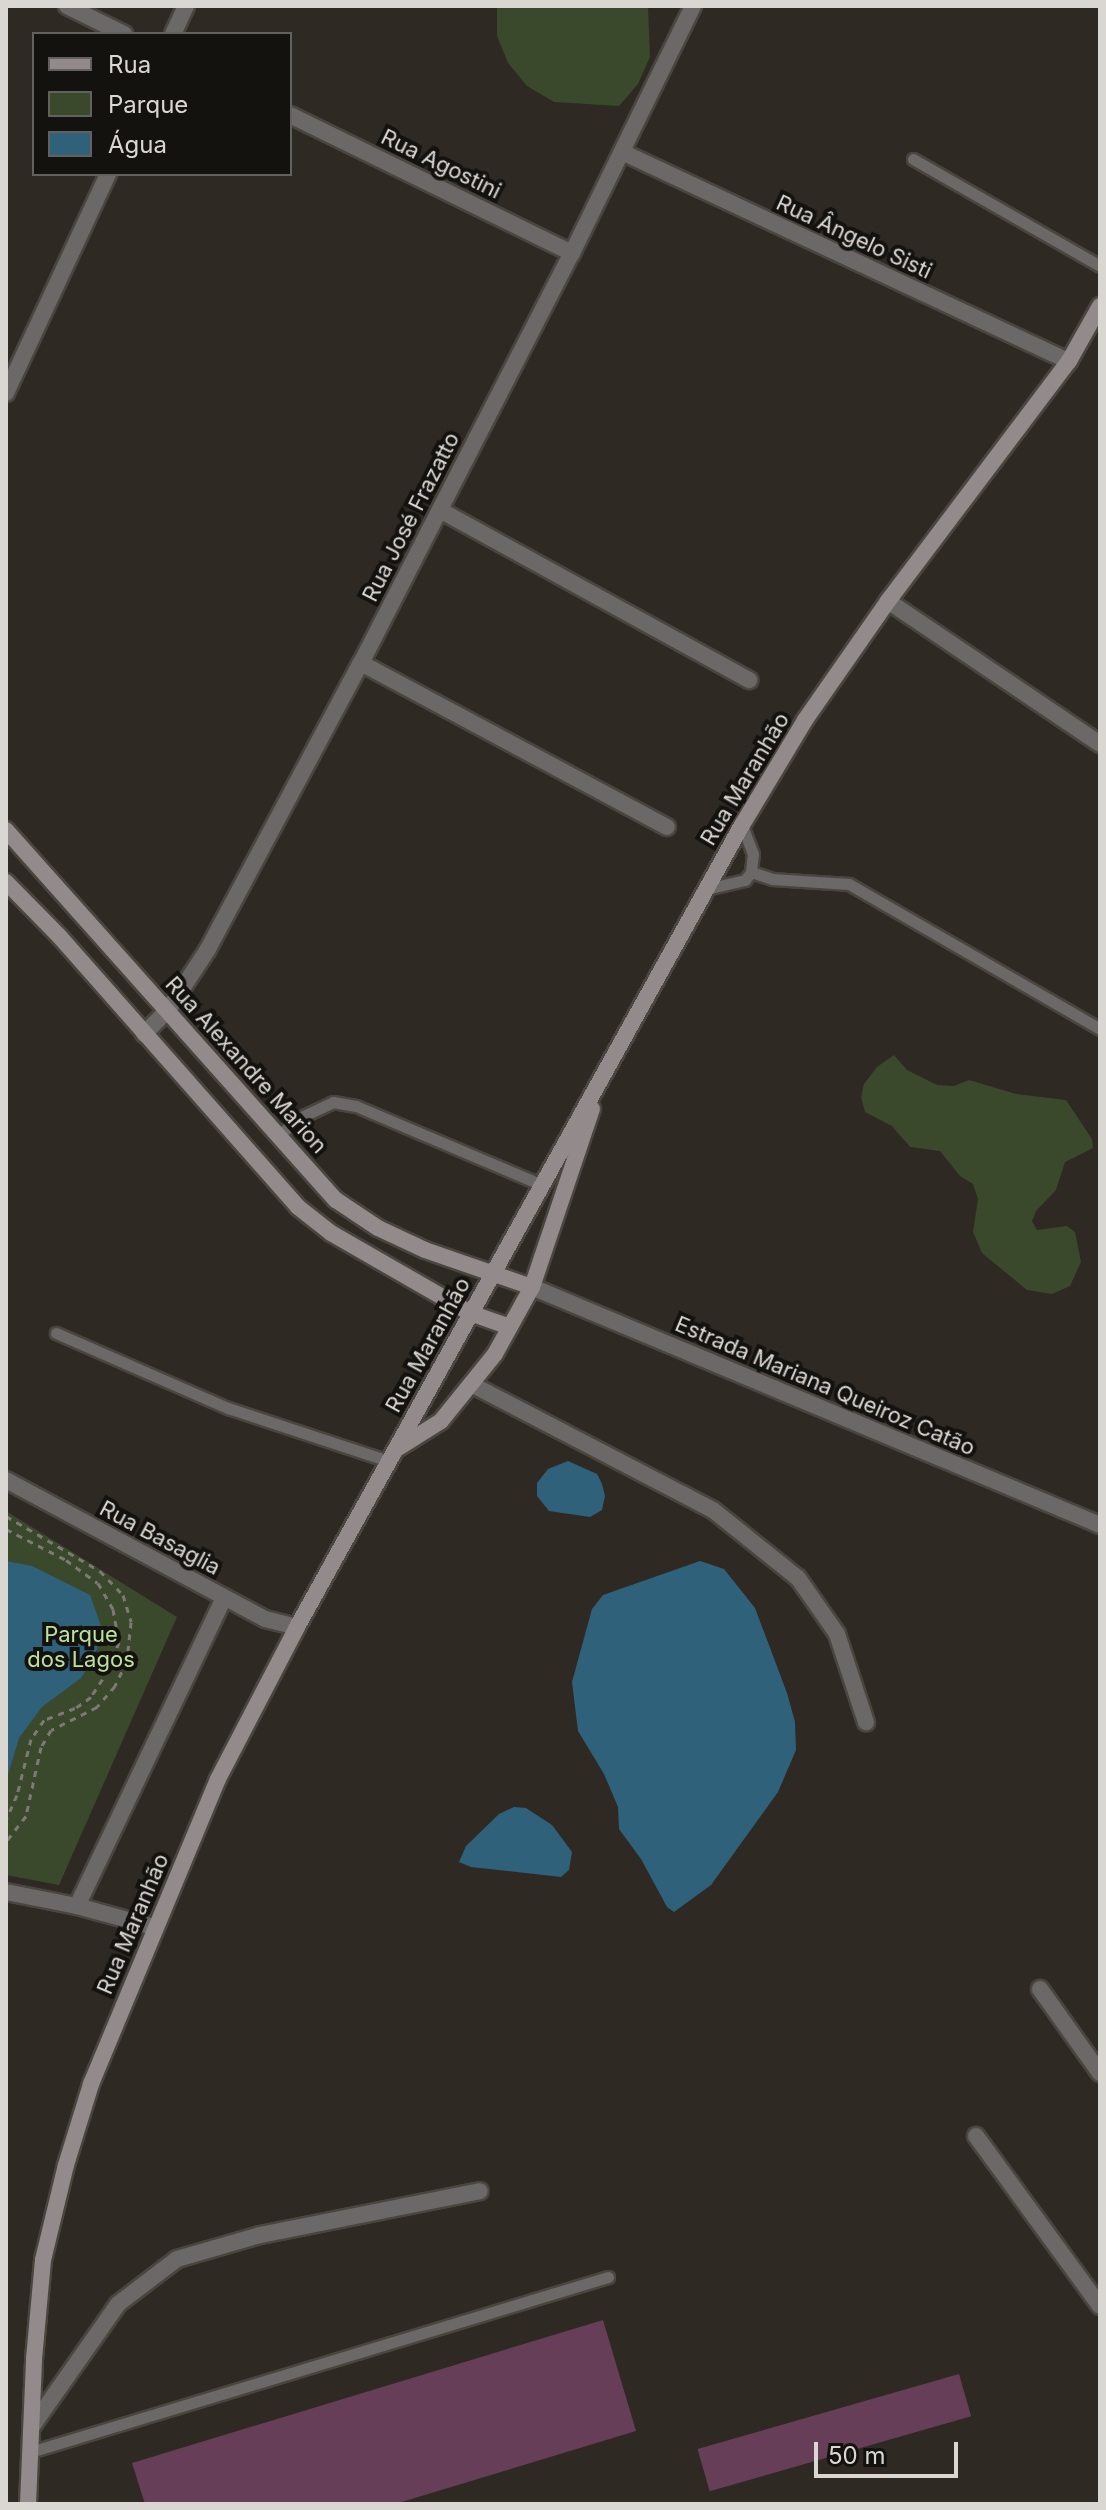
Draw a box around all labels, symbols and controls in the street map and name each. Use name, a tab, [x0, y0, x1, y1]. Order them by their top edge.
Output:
legend	[32, 32, 292, 176]
text: Rua	[108, 50, 151, 79]
text: Parque	[108, 90, 188, 119]
street label: Rua Agostini	[377, 124, 505, 204]
text: Água	[108, 130, 167, 159]
street label: Rua Ângelo Sisti	[772, 189, 936, 285]
street label: Rua José Frazatto	[357, 428, 465, 606]
street label: Rua Maranhão	[695, 708, 795, 850]
street label: Rua Alexandre Marion	[160, 971, 332, 1159]
street label: Rua Maranhão	[380, 1273, 476, 1417]
street label: Estrada Mariana Queiroz Catão	[671, 1311, 979, 1461]
street label: Rua Basaglia	[95, 1495, 225, 1581]
park label: Parque dos Lagos	[27, 1621, 135, 1672]
street label: Rua Maranhão	[92, 1850, 174, 1998]
scale bar	[818, 2426, 962, 2476]
text: 50 m	[828, 2441, 886, 2470]

